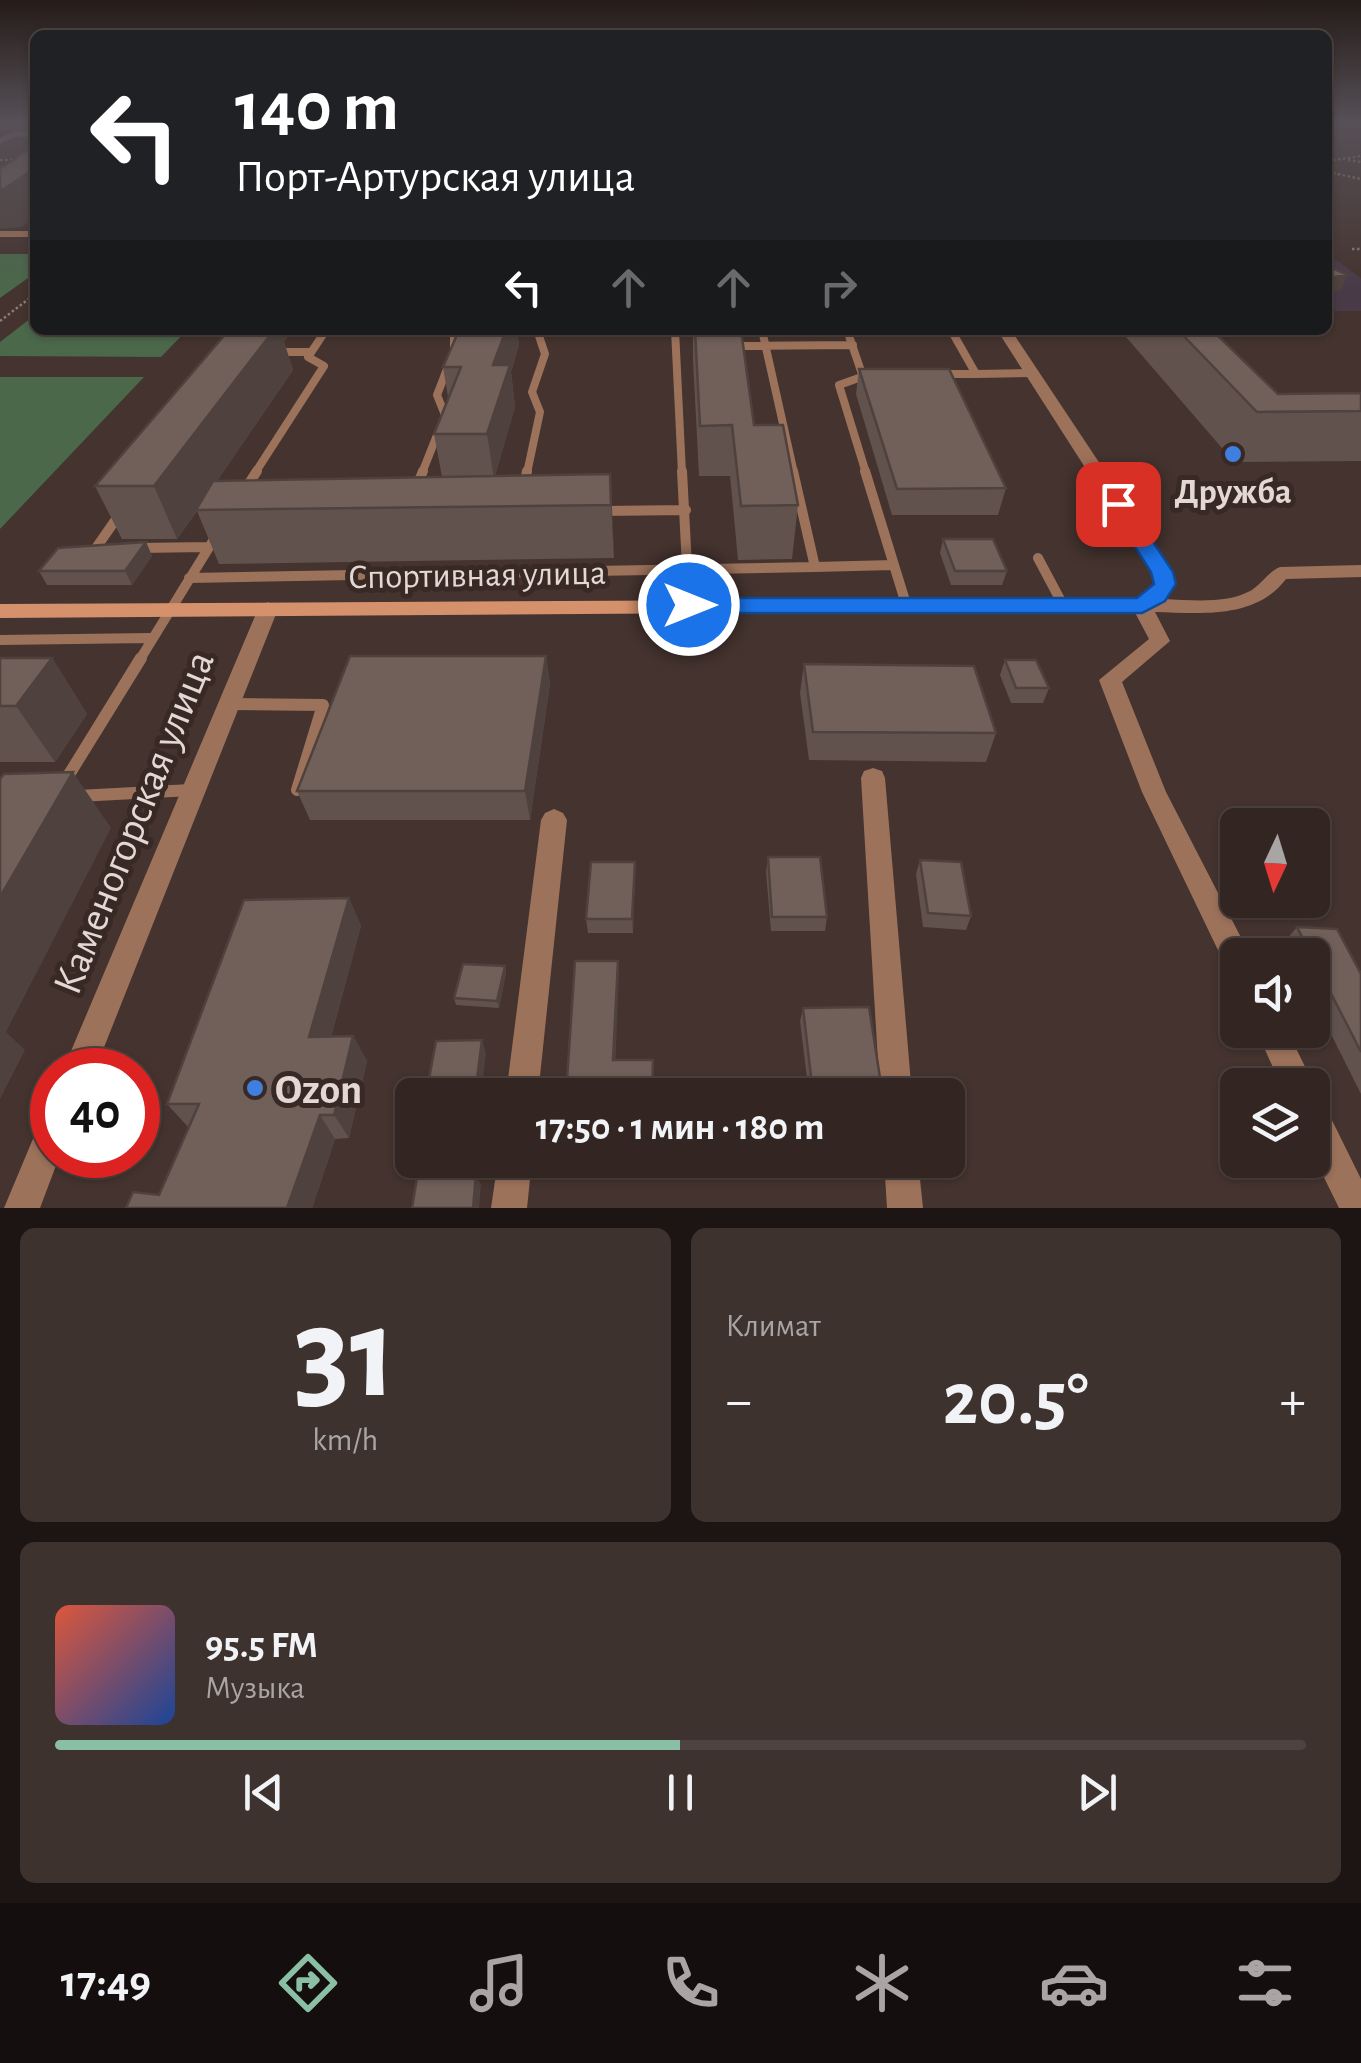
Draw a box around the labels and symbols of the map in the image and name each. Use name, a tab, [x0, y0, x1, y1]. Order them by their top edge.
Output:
marker: Дружба	[1222, 443, 1244, 465]
pin	[1076, 462, 1161, 547]
place label: Дружба	[1175, 475, 1291, 510]
position arrow	[637, 553, 741, 657]
street label: Спортивная улица	[348, 556, 606, 595]
street label: Каменогорская улица	[46, 645, 222, 1000]
north arrow	[1220, 808, 1330, 918]
speed limit sign: 40	[30, 1048, 160, 1178]
place label: Ozon	[275, 1069, 362, 1111]
marker: Ozon	[244, 1077, 266, 1099]

